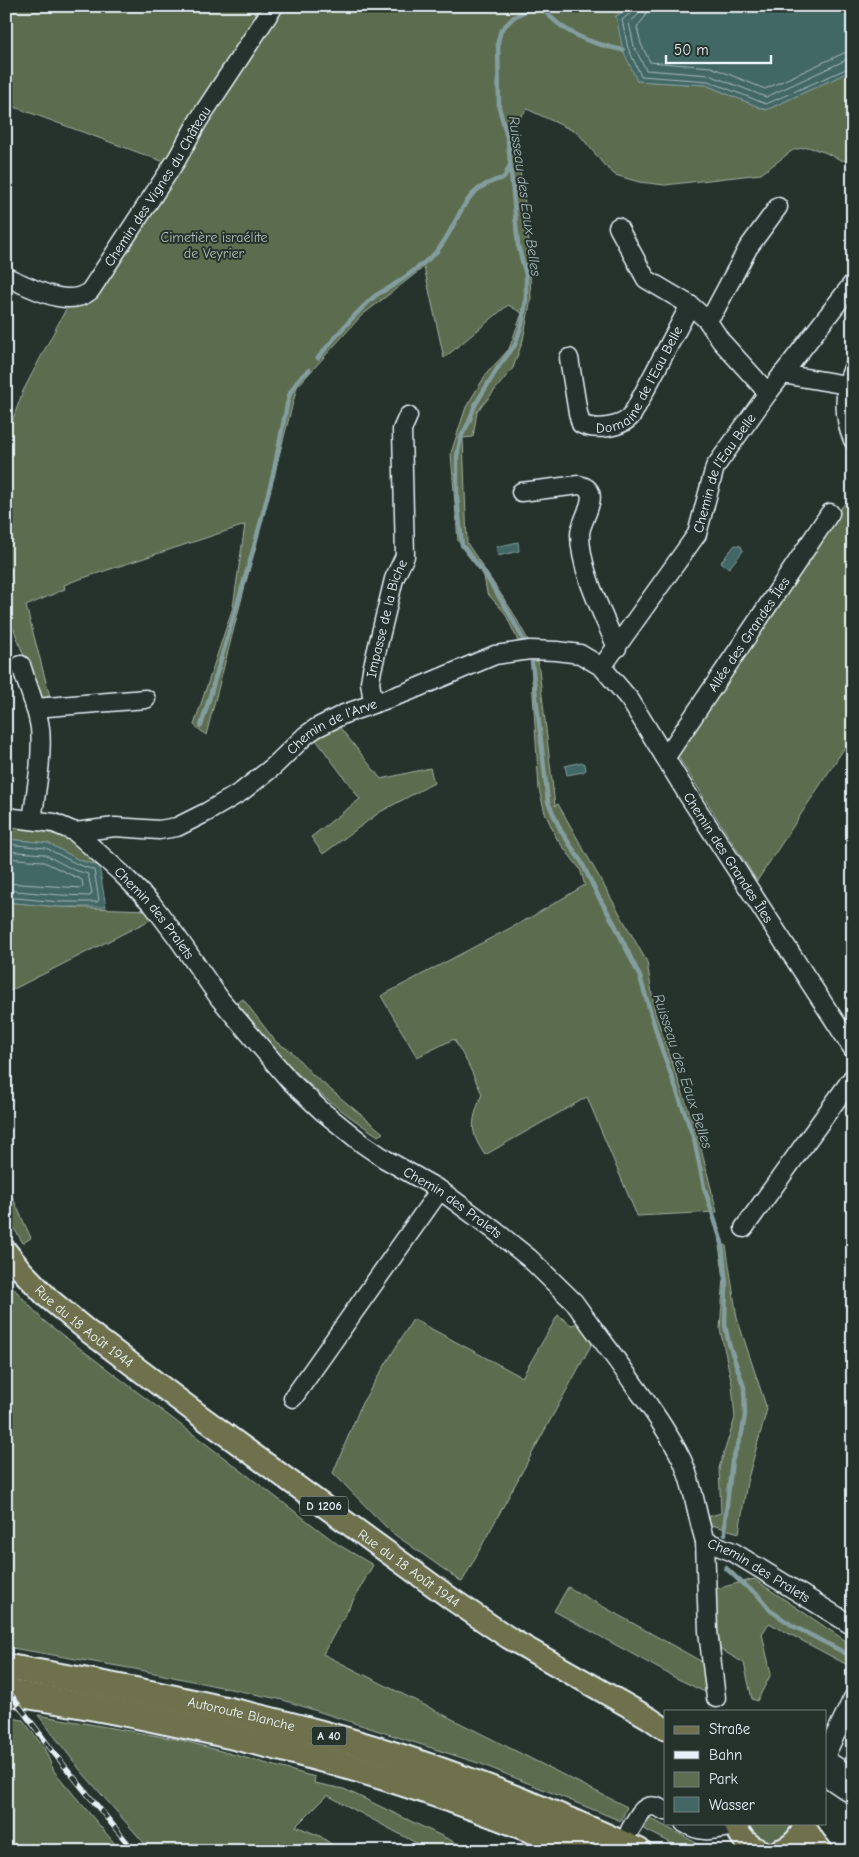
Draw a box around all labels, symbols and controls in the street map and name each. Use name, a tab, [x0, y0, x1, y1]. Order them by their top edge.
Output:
scale bar	[666, 32, 772, 64]
text: 50 m	[674, 41, 709, 59]
street label: Chemin des Vignes du Château	[101, 103, 214, 270]
water label: Ruisseau des Eaux Belles	[505, 115, 545, 278]
park label: Cimetière israélite de Veyrier	[161, 229, 267, 262]
street label: Domaine de l'Eau Belle	[596, 323, 686, 437]
street label: Chemin de l'Eau Belle	[690, 410, 760, 535]
street label: Impasse de la Biche	[363, 556, 411, 679]
street label: Allée des Grandes Îles	[704, 574, 794, 695]
street label: Chemin de l'Arve	[283, 695, 379, 758]
street label: Chemin des Grandes Îles	[680, 789, 777, 926]
street label: Chemin des Pralets	[111, 863, 198, 963]
water label: Ruisseau des Eaux Belles	[649, 991, 717, 1151]
street label: Chemin des Pralets	[400, 1163, 505, 1242]
street label: Rue du 18 Août 1944	[31, 1282, 137, 1372]
road number: D 1206	[300, 1496, 348, 1515]
street label: Rue du 18 Août 1944	[354, 1526, 463, 1611]
street label: Chemin des Pralets	[705, 1535, 813, 1607]
street label: Autoroute Blanche	[186, 1693, 297, 1735]
legend	[664, 1710, 826, 1824]
text: Straße	[709, 1720, 751, 1738]
road number: A 40	[312, 1726, 346, 1745]
text: Bahn	[709, 1746, 742, 1764]
text: Park	[709, 1770, 738, 1788]
text: Wasser	[709, 1796, 755, 1814]

